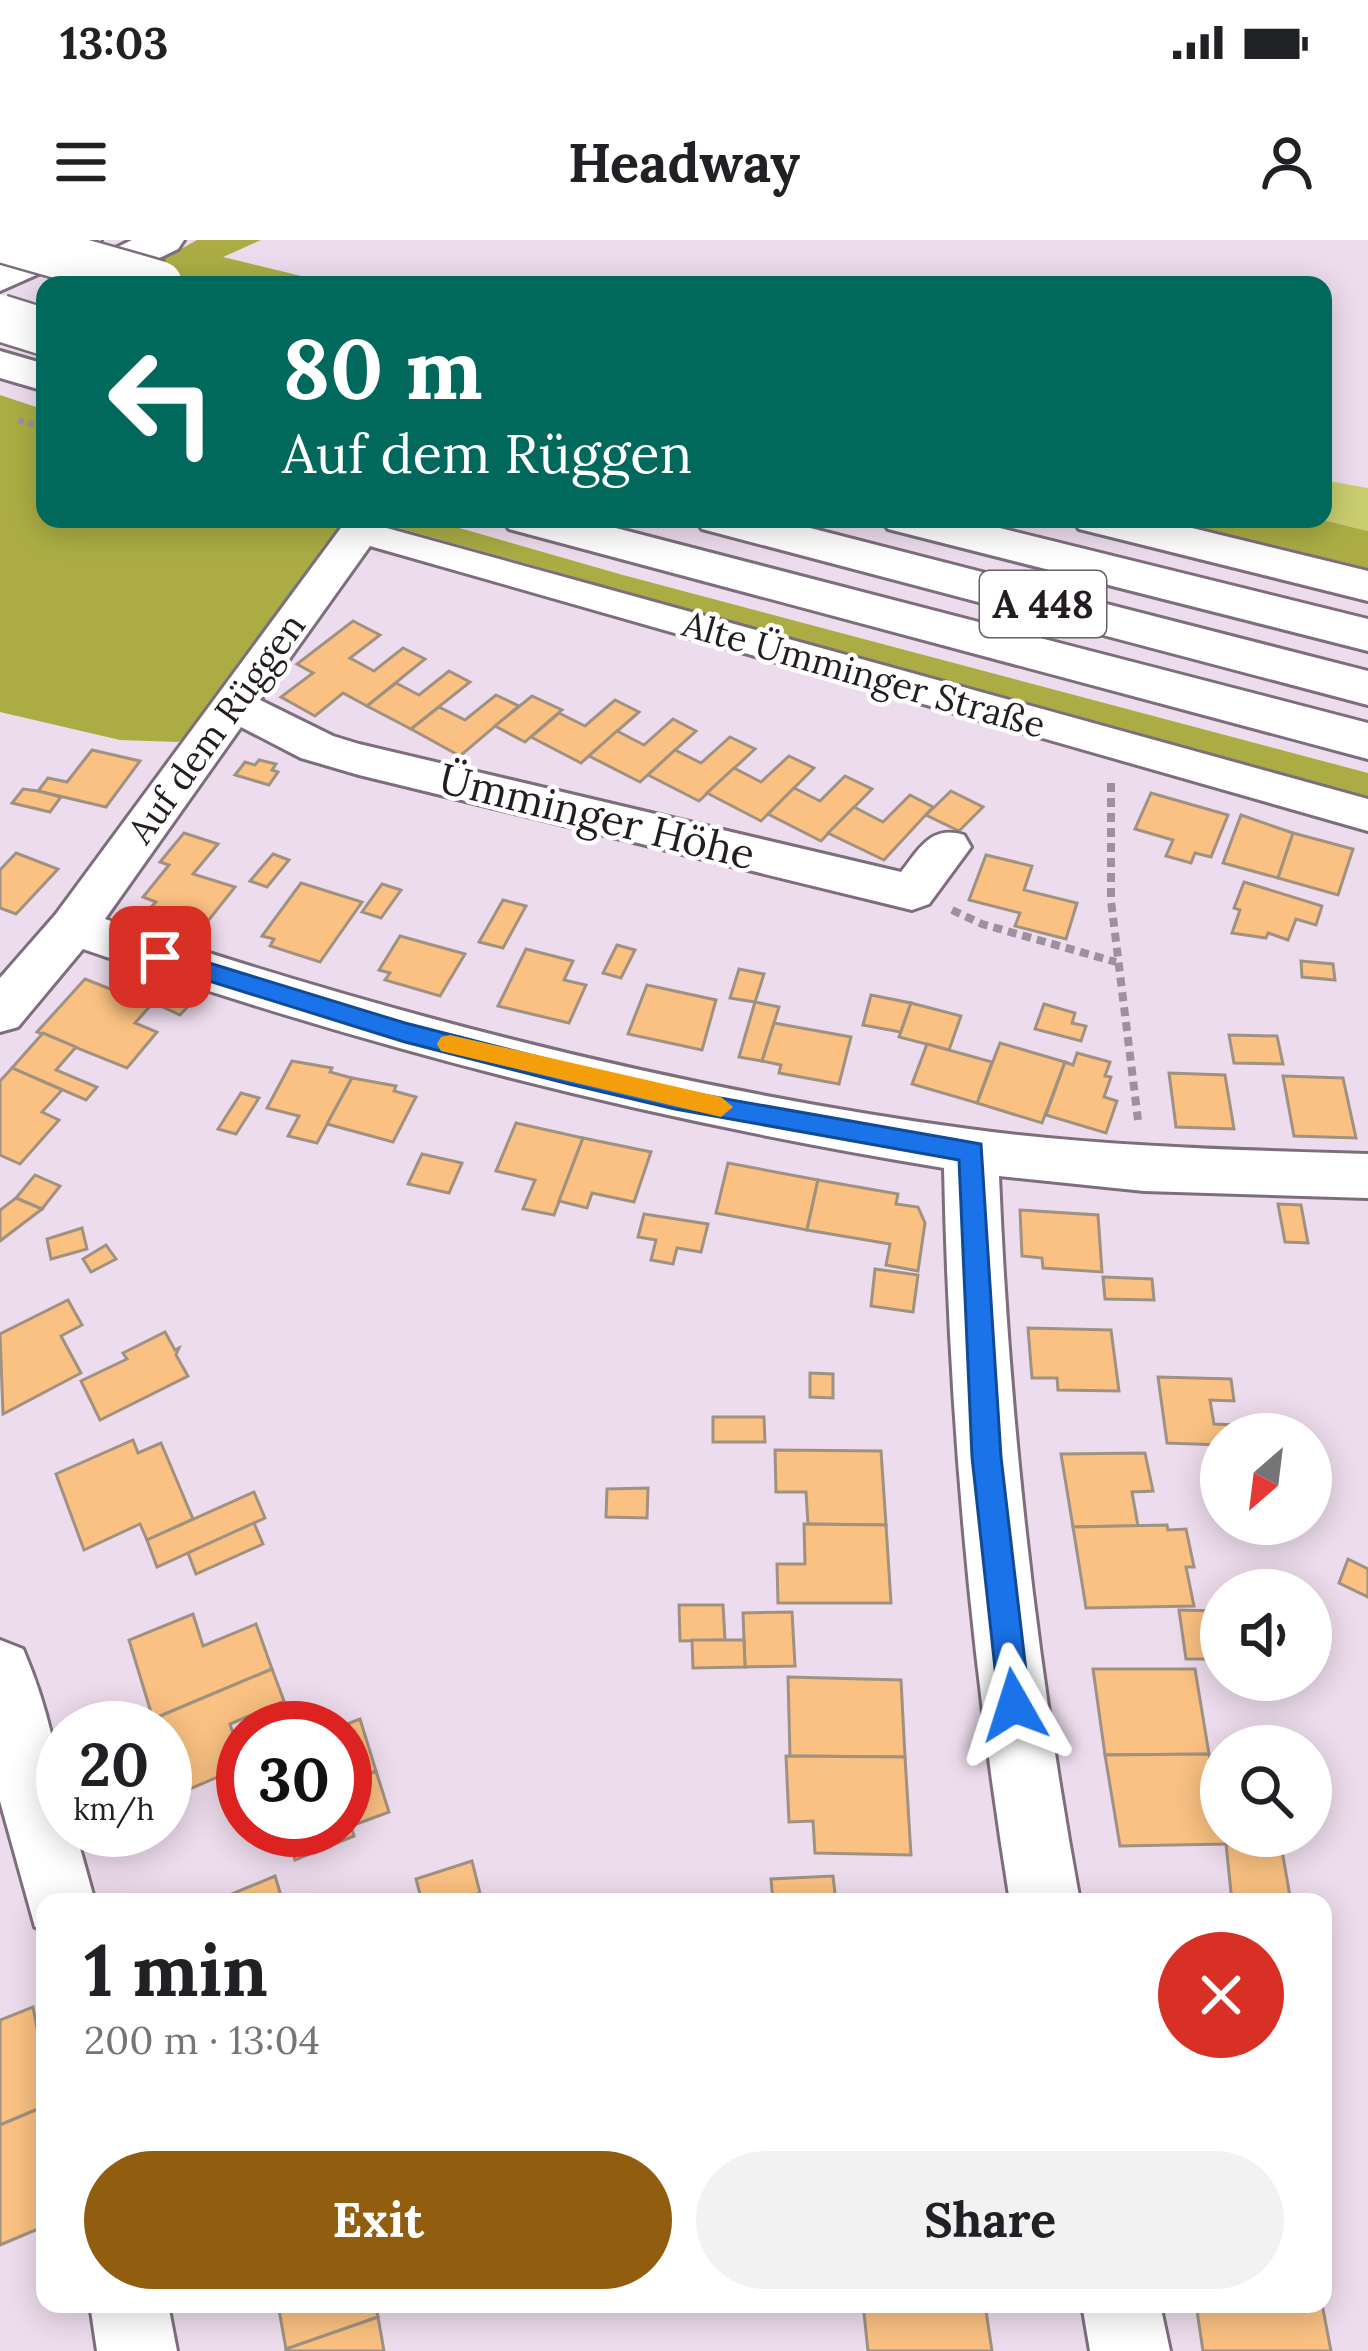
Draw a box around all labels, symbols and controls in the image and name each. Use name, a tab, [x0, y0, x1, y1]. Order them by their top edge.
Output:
text: 13:03	[60, 14, 169, 71]
text: Headway	[568, 128, 800, 197]
icon: menu	[48, 129, 114, 195]
icon: person	[1254, 129, 1320, 195]
text: 80 m	[282, 314, 483, 422]
icon: left	[84, 324, 240, 480]
text: Auf dem Rüggen	[282, 419, 692, 488]
road number: A 448	[980, 571, 1106, 637]
street label: Alte Ümminger Straße	[676, 600, 1051, 748]
street label: Auf dem Rüggen	[116, 604, 315, 853]
street label: Ümminger Höhe	[434, 751, 760, 881]
pin	[109, 906, 211, 1008]
icon: arrive	[127, 924, 193, 990]
north arrow	[1200, 1413, 1332, 1545]
map controls	[1200, 1413, 1332, 1857]
button: sound	[1200, 1569, 1332, 1701]
position arrow	[951, 1642, 1077, 1768]
speed limit sign: 30	[216, 1701, 372, 1857]
button: search	[1200, 1725, 1332, 1857]
text: 20	[79, 1726, 149, 1802]
text: km/h	[73, 1790, 155, 1828]
text: 1 min	[84, 1924, 268, 2016]
button: close	[1158, 1932, 1284, 2058]
text: 200 m · 13:04	[84, 2015, 320, 2065]
button: Exit	[84, 2151, 672, 2289]
button: Share	[696, 2151, 1284, 2289]

